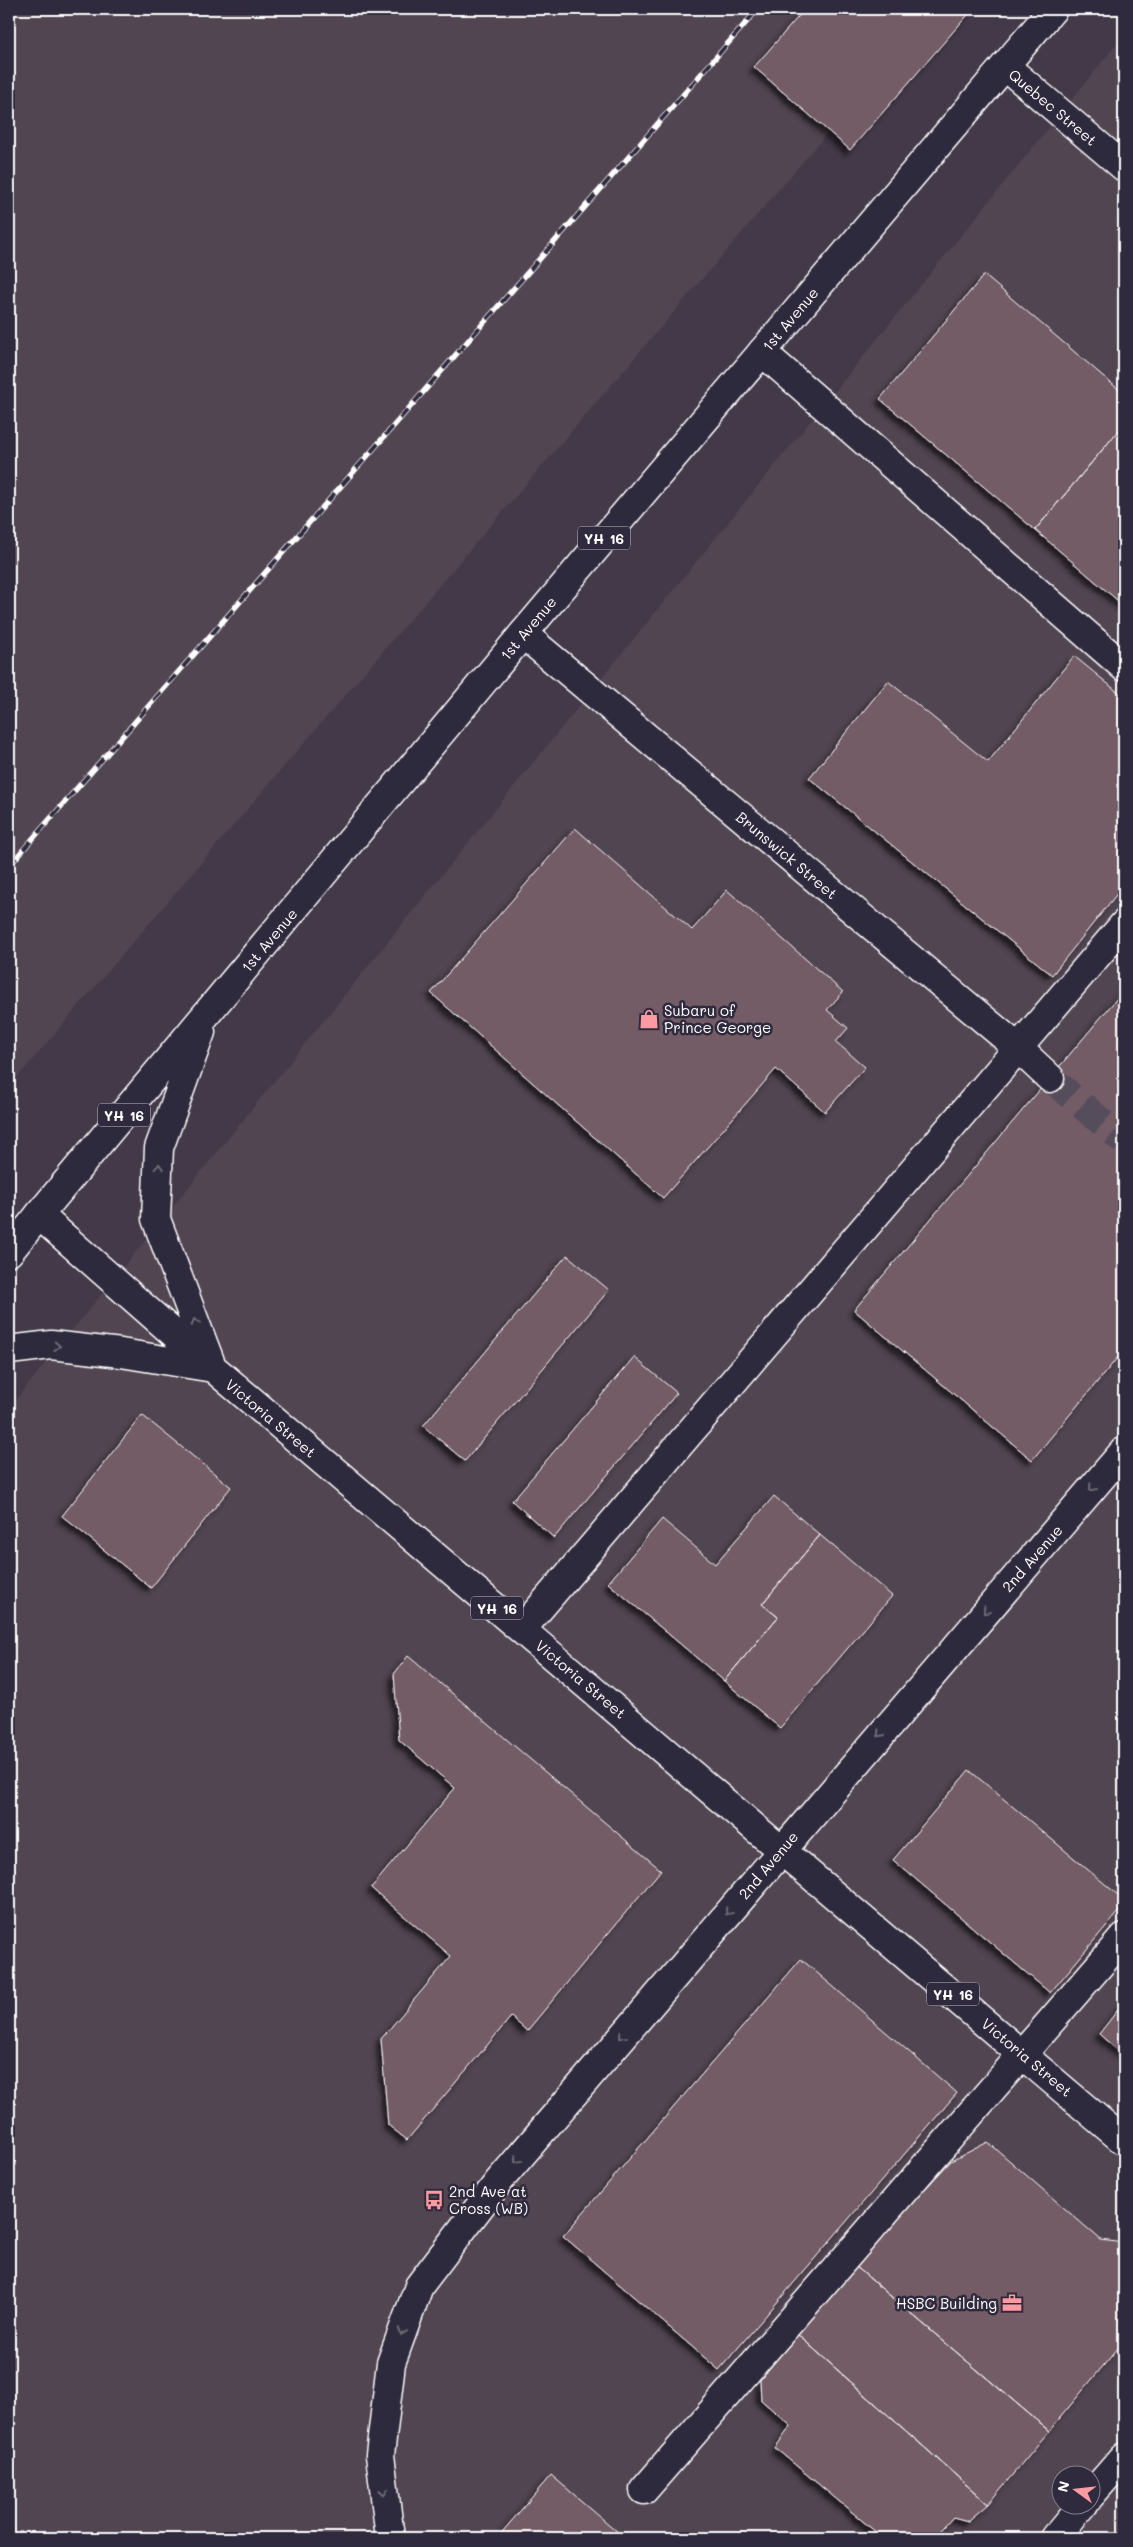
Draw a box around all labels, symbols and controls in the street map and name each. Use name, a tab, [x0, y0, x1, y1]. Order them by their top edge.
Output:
street label: Quebec Street	[1005, 64, 1101, 150]
street label: 1st Avenue	[757, 283, 823, 355]
road number: YH 16	[578, 526, 630, 550]
street label: 1st Avenue	[495, 592, 561, 664]
street label: Brunswick Street	[732, 807, 842, 903]
street label: 1st Avenue	[236, 904, 302, 976]
place label: Subaru of Prince George	[664, 1000, 771, 1037]
shop icon: Subaru of Prince George	[638, 1008, 660, 1030]
road number: YH 16	[98, 1104, 150, 1126]
one-way arrow	[153, 1163, 164, 1171]
one-way arrow	[191, 1319, 201, 1327]
one-way arrow	[53, 1340, 61, 1351]
street label: Victoria Street	[221, 1374, 321, 1462]
one-way arrow	[1089, 1482, 1098, 1491]
street label: 2nd Avenue	[997, 1520, 1067, 1596]
road number: YH 16	[471, 1596, 523, 1620]
one-way arrow	[983, 1605, 992, 1614]
street label: Victoria Street	[531, 1635, 631, 1723]
one-way arrow	[878, 1728, 886, 1737]
street label: 2nd Avenue	[734, 1827, 802, 1903]
one-way arrow	[724, 1907, 733, 1916]
road number: YH 16	[927, 1982, 979, 2006]
street label: Victoria Street	[977, 2013, 1077, 2101]
one-way arrow	[620, 2030, 628, 2039]
one-way arrow	[514, 2154, 523, 2163]
place label: 2nd Ave at Cross (WB)	[449, 2181, 528, 2218]
bus stop icon: 2nd Ave at Cross (WB)	[423, 2189, 445, 2211]
office icon: HSBC Building	[1001, 2292, 1023, 2314]
place label: HSBC Building	[896, 2293, 997, 2313]
one-way arrow	[398, 2327, 408, 2336]
north arrow	[1050, 2464, 1100, 2514]
text: N	[1052, 2479, 1074, 2494]
one-way arrow	[378, 2488, 389, 2496]

